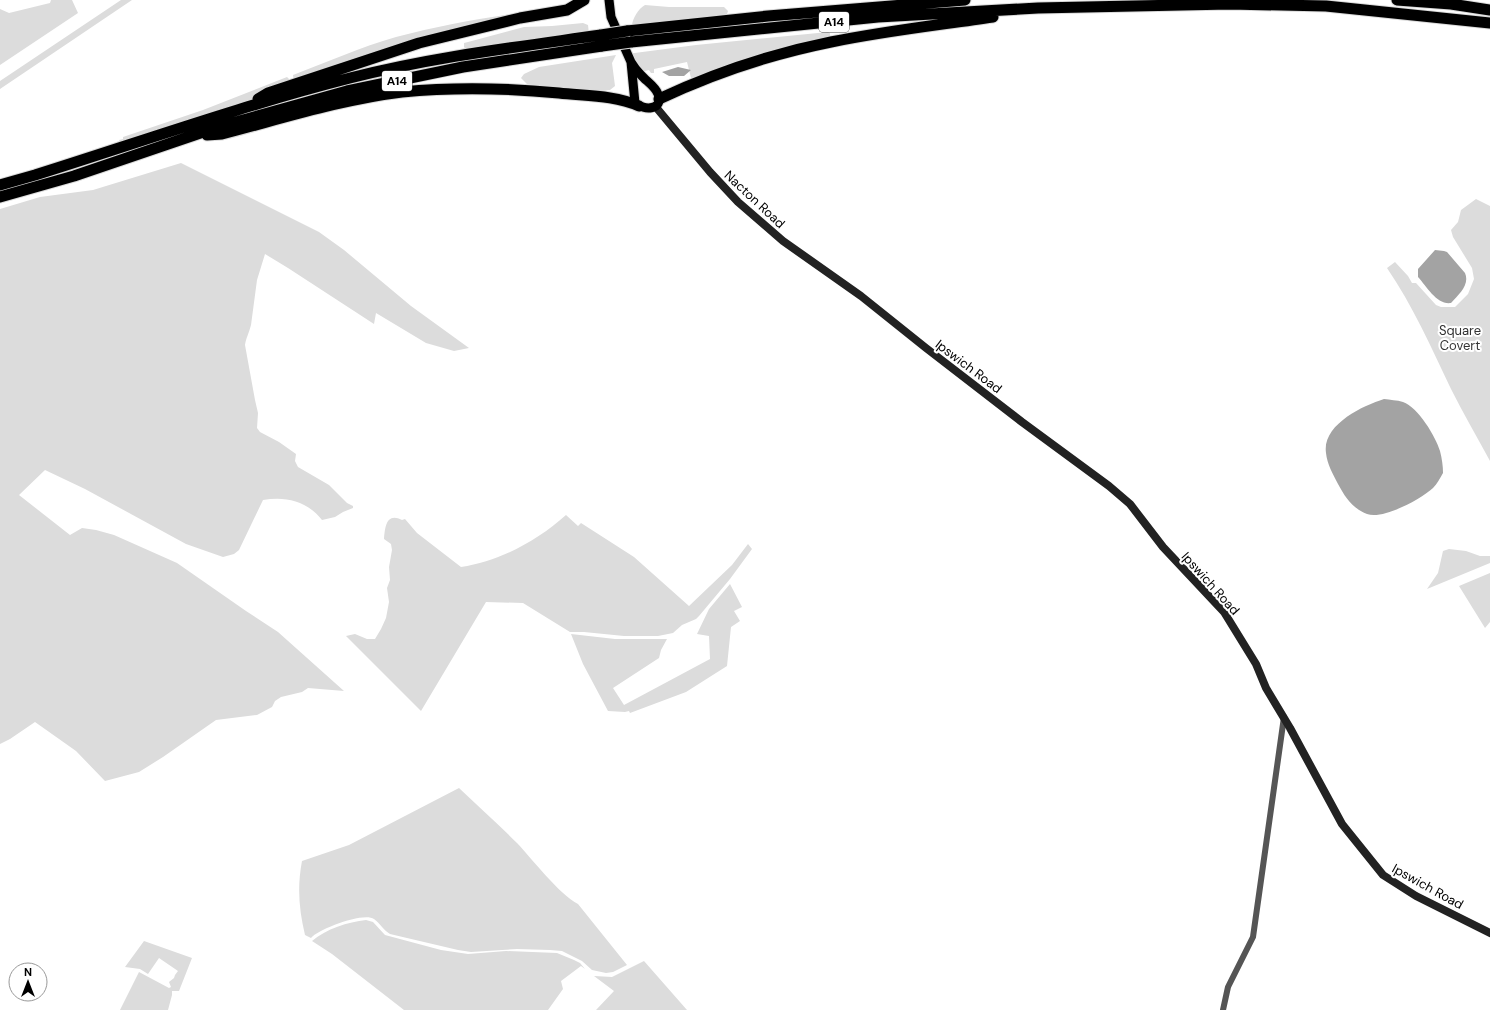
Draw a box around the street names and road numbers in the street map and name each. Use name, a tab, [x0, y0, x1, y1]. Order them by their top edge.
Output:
road number: A14	[819, 12, 849, 32]
road number: A14	[382, 71, 412, 91]
street label: Nacton Road	[721, 167, 789, 232]
street label: Ipswich Road	[932, 336, 1005, 397]
street label: Ipswich Road	[1178, 548, 1243, 618]
street label: Ipswich Road	[1389, 860, 1466, 913]

